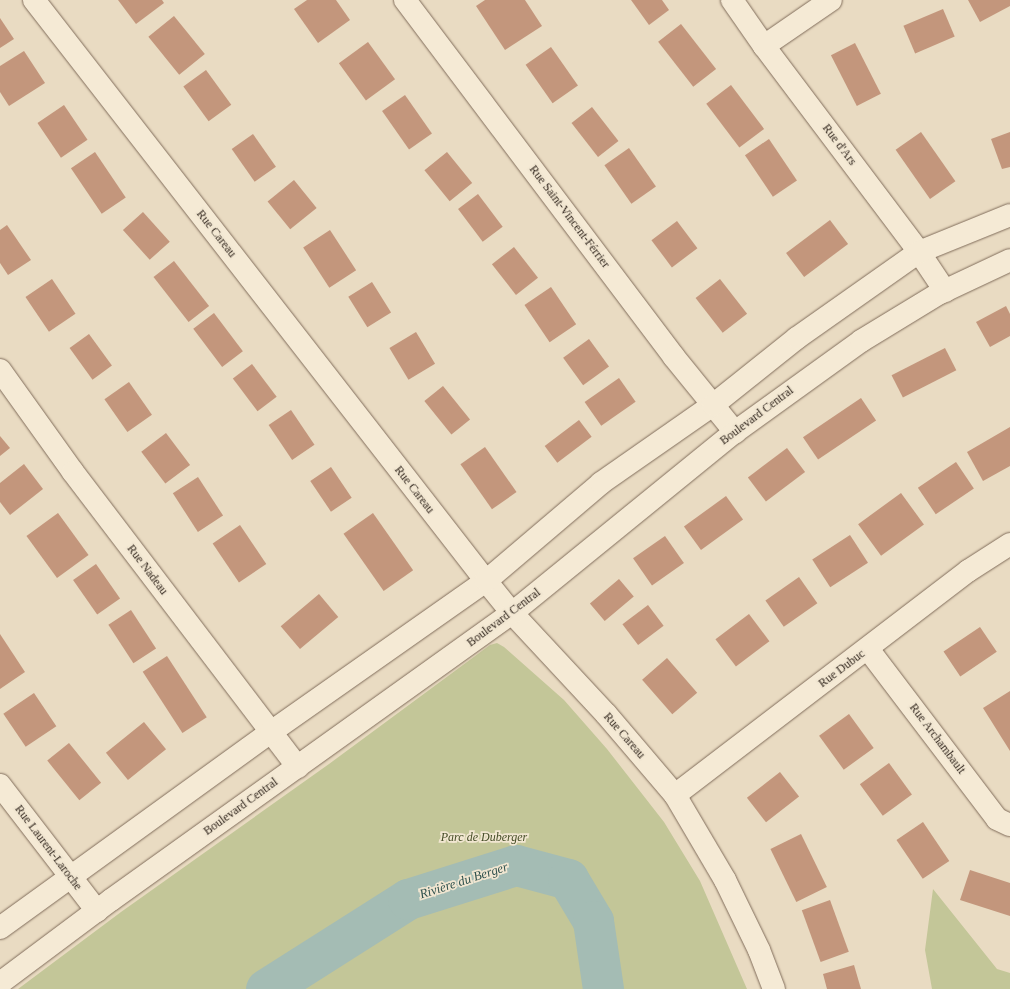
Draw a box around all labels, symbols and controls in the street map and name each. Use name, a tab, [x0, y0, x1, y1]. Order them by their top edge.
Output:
street label: Rue d'Ars	[819, 122, 859, 168]
street label: Rue Saint-Vincent-Férrier	[526, 163, 612, 271]
street label: Rue Careau	[193, 207, 239, 261]
street label: Boulevard Central	[717, 384, 797, 448]
street label: Rue Careau	[391, 463, 437, 517]
street label: Rue Nadeau	[124, 542, 170, 598]
street label: Boulevard Central	[464, 586, 544, 650]
street label: Rue Dubuc	[816, 647, 868, 691]
street label: Rue Archambault	[906, 701, 968, 777]
street label: Rue Careau	[600, 710, 648, 762]
street label: Boulevard Central	[201, 775, 281, 839]
street label: Rue Laurent-Laroche	[11, 803, 85, 893]
park label: Parc de Duberger	[441, 831, 527, 845]
water label: Rivière du Berger	[418, 859, 510, 903]

